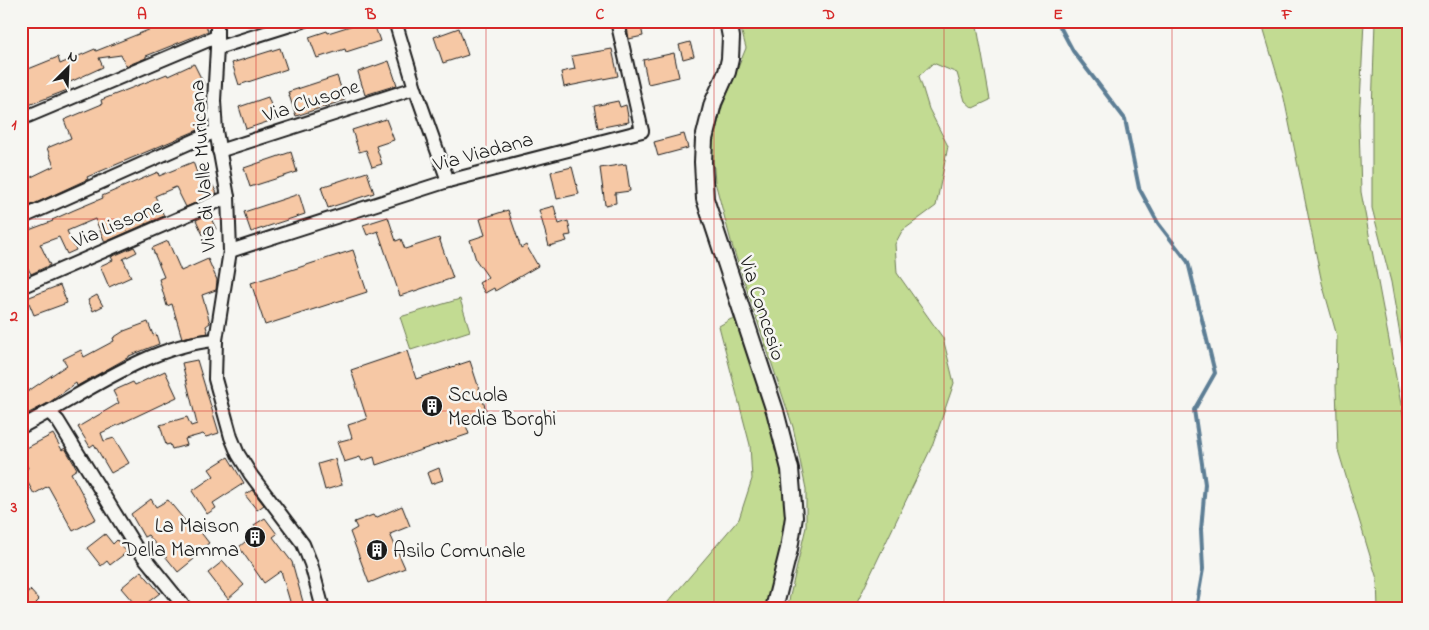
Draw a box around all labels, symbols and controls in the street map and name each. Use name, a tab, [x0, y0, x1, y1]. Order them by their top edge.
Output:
text: A	[137, 3, 147, 27]
text: B	[365, 3, 377, 27]
text: C	[596, 3, 605, 27]
text: D	[822, 3, 835, 27]
text: E	[1053, 3, 1063, 27]
text: F	[1281, 3, 1293, 27]
north arrow	[42, 42, 92, 92]
text: N	[64, 46, 81, 69]
street label: Via Clusone	[259, 72, 364, 132]
street label: Via di Valle Muricana	[183, 79, 225, 254]
text: 1	[11, 113, 17, 137]
street label: Via Viadana	[429, 125, 537, 181]
street label: Via Lissone	[67, 192, 168, 258]
street label: Via Concesio	[730, 252, 792, 365]
text: 2	[9, 305, 18, 329]
place label: Scuola Media Borghi	[448, 381, 556, 437]
building icon: Scuola Media Borghi	[420, 394, 444, 418]
text: 3	[10, 496, 18, 520]
place label: La Maison Della Mamma	[122, 512, 239, 566]
building icon: La Maison Della Mamma	[243, 525, 267, 549]
place label: Asilo Comunale	[393, 537, 526, 567]
building icon: Asilo Comunale	[365, 538, 389, 562]

